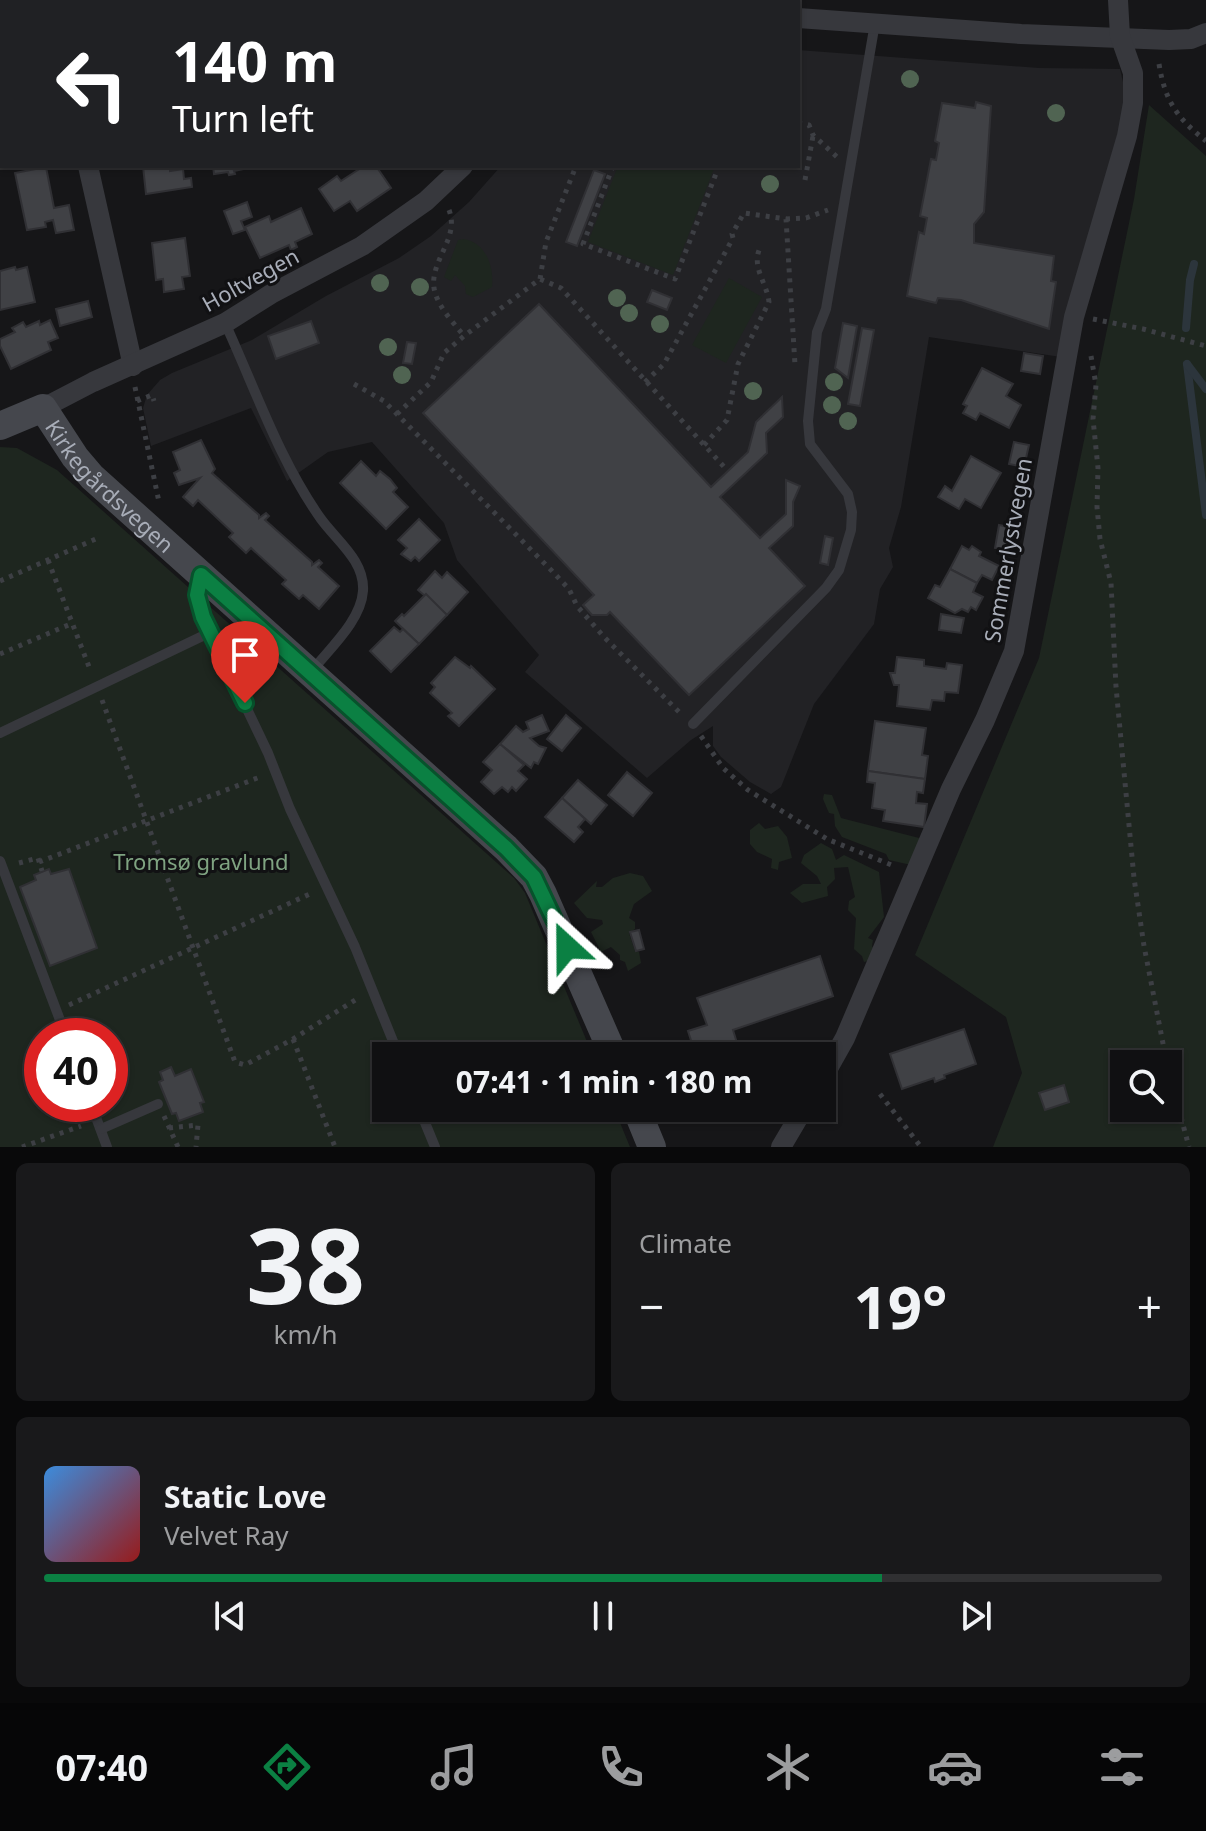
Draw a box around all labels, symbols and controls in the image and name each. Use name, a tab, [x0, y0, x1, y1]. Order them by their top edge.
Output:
text: 140 m	[172, 22, 337, 98]
icon: left	[40, 32, 144, 136]
text: Turn left	[172, 94, 314, 143]
street label: Holtvegen	[196, 240, 304, 318]
street label: Kirkegårdsvegen	[39, 413, 181, 559]
street label: Sommerlystvegen	[976, 456, 1038, 644]
pin	[211, 621, 279, 703]
icon: arrive	[223, 633, 267, 677]
park label: Tromsø gravlund	[113, 846, 289, 876]
position arrow	[525, 905, 609, 989]
speed limit sign: 40	[24, 1018, 128, 1122]
map controls	[1110, 1050, 1182, 1122]
button: search	[1110, 1050, 1182, 1122]
text: 07:41 · 1 min · 180 m	[456, 1061, 752, 1102]
text: 38	[246, 1193, 365, 1334]
text: Climate	[639, 1225, 732, 1261]
text: 19°	[853, 1265, 948, 1347]
text: −	[639, 1276, 664, 1336]
text: +	[1137, 1276, 1162, 1336]
text: km/h	[274, 1316, 337, 1352]
text: Static Love	[164, 1476, 327, 1517]
text: Velvet Ray	[164, 1517, 289, 1553]
icon: previous	[208, 1594, 252, 1638]
icon: pause	[581, 1594, 625, 1638]
icon: next	[954, 1594, 998, 1638]
icon: directions	[259, 1739, 315, 1795]
icon: music	[426, 1739, 482, 1795]
icon: phone	[593, 1739, 649, 1795]
icon: climate	[760, 1739, 816, 1795]
icon: car	[927, 1739, 983, 1795]
icon: filters	[1094, 1739, 1150, 1795]
text: 07:40	[56, 1743, 148, 1792]

